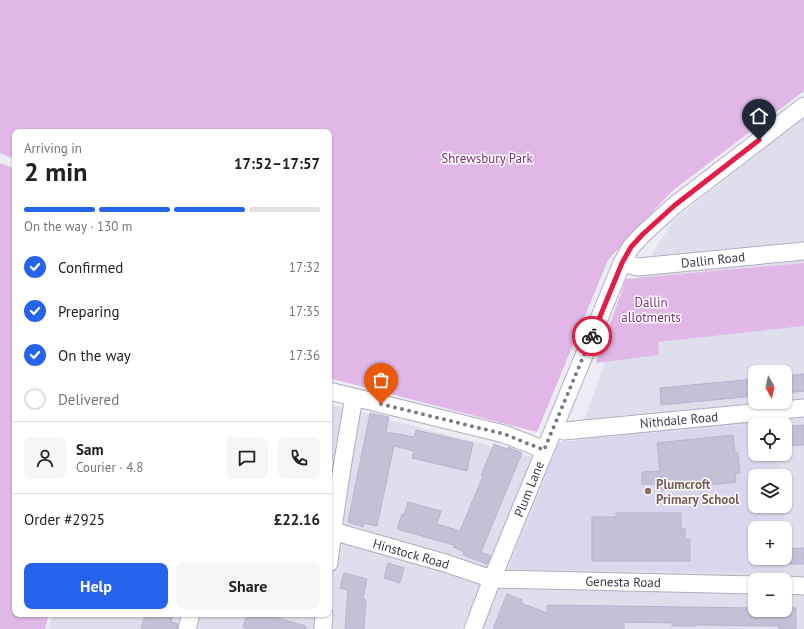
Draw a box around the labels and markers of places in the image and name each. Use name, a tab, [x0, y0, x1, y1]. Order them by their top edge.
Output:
pin	[742, 99, 776, 140]
pin	[364, 363, 398, 404]
place label: Plumcroft Primary School	[656, 476, 739, 508]
marker: Plumcroft Primary School	[643, 486, 653, 496]

